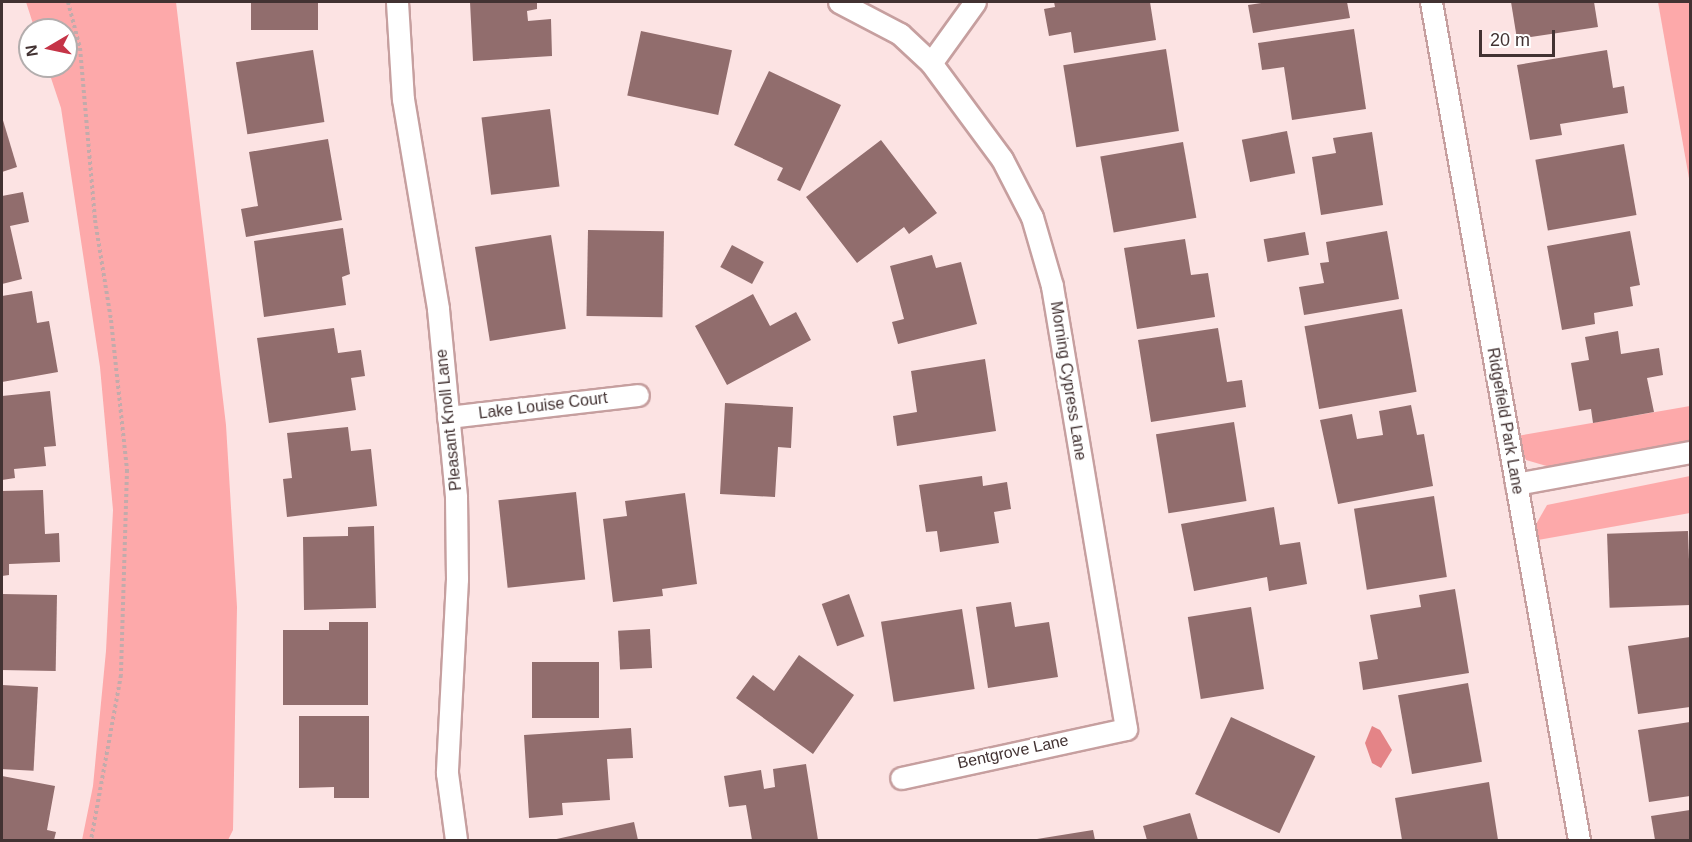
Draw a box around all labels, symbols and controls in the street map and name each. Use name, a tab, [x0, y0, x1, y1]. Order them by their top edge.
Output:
north arrow	[18, 18, 78, 78]
scale bar	[1482, 18, 1558, 56]
text: 20 m	[1490, 30, 1530, 50]
text: N	[22, 44, 41, 58]
street label: Morning Cypress Lane	[1046, 300, 1090, 462]
street label: Ridgefield Park Lane	[1483, 346, 1527, 496]
street label: Pleasant Knoll Lane	[432, 348, 466, 492]
street label: Lake Louise Court	[477, 389, 609, 423]
street label: Bentgrove Lane	[956, 731, 1070, 773]

